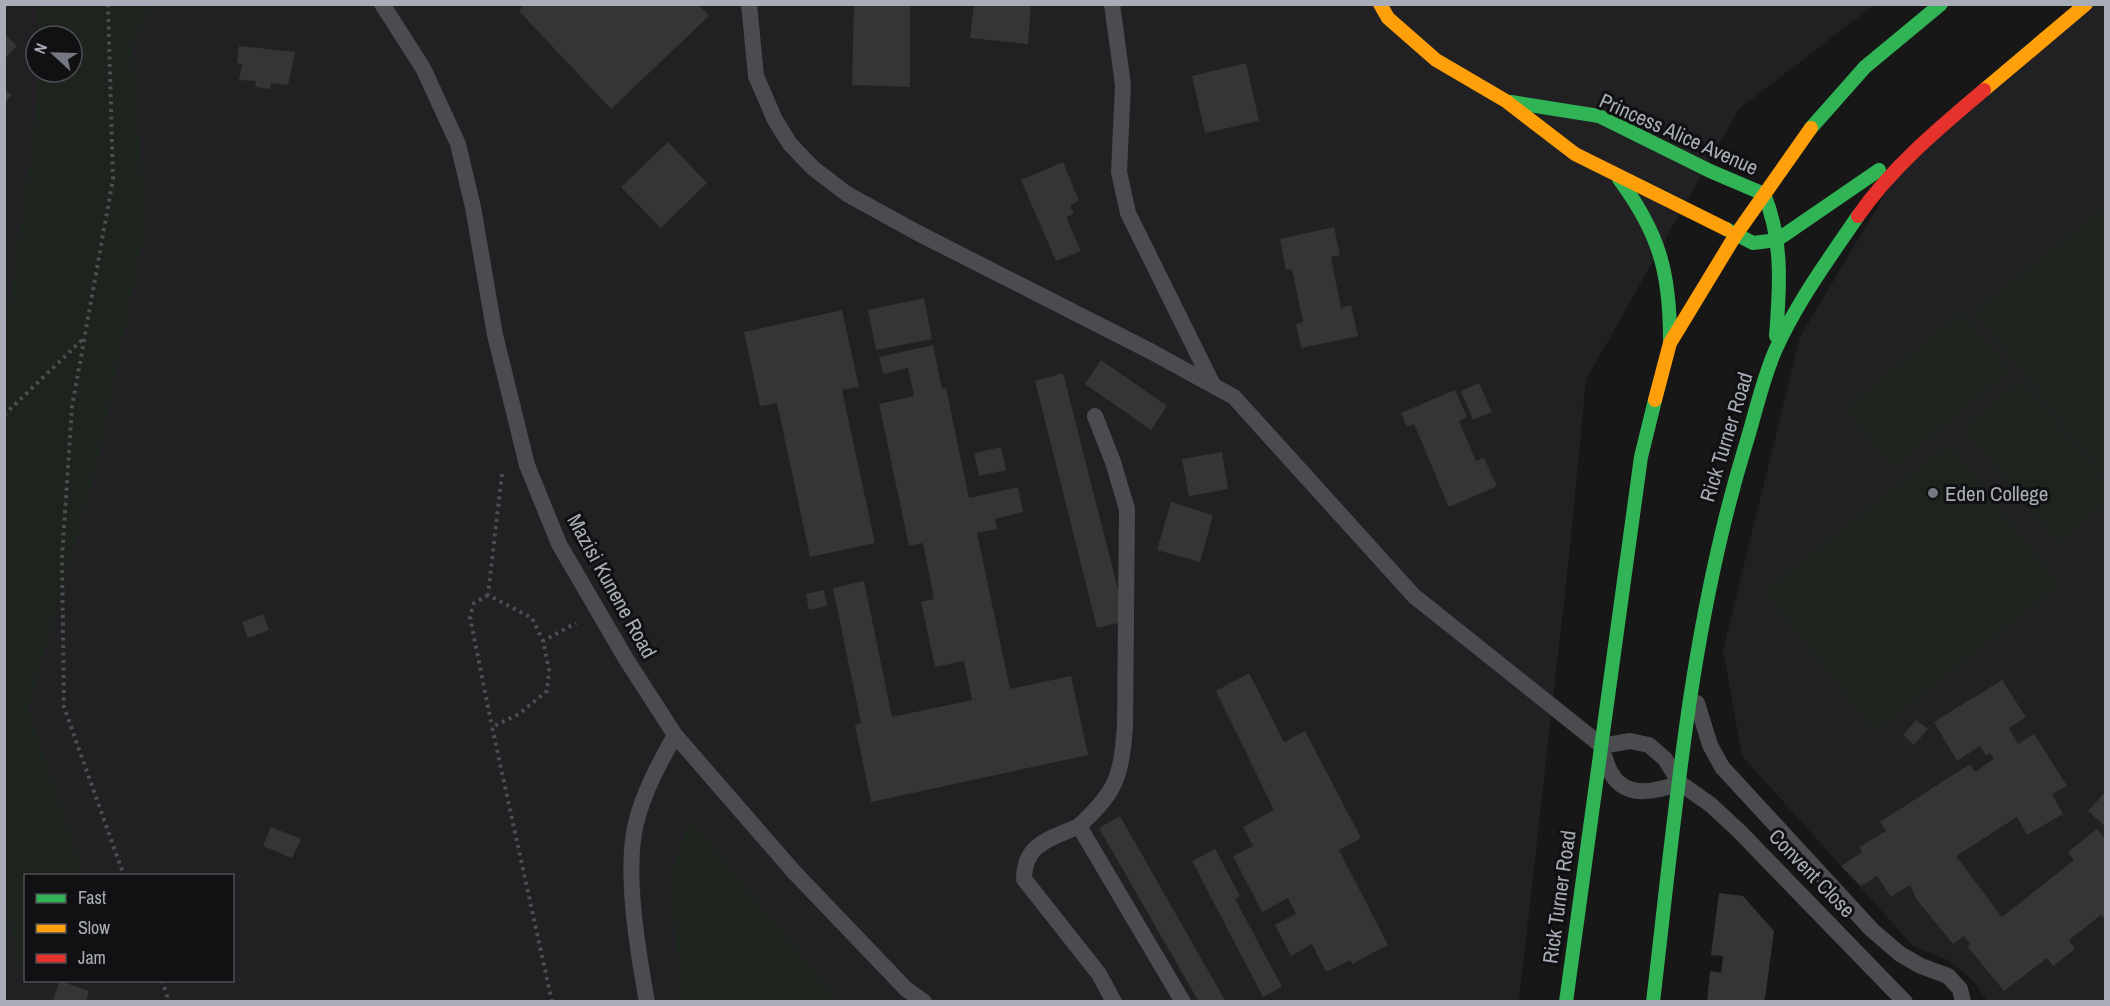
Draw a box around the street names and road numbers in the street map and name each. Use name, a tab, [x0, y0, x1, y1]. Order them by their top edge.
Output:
street label: Princess Alice Avenue	[1595, 86, 1763, 182]
street label: Rick Turner Road	[1693, 369, 1759, 505]
street label: Mazisi Kunene Road	[560, 509, 664, 663]
street label: Convent Close	[1762, 822, 1862, 924]
street label: Rick Turner Road	[1535, 829, 1583, 965]

